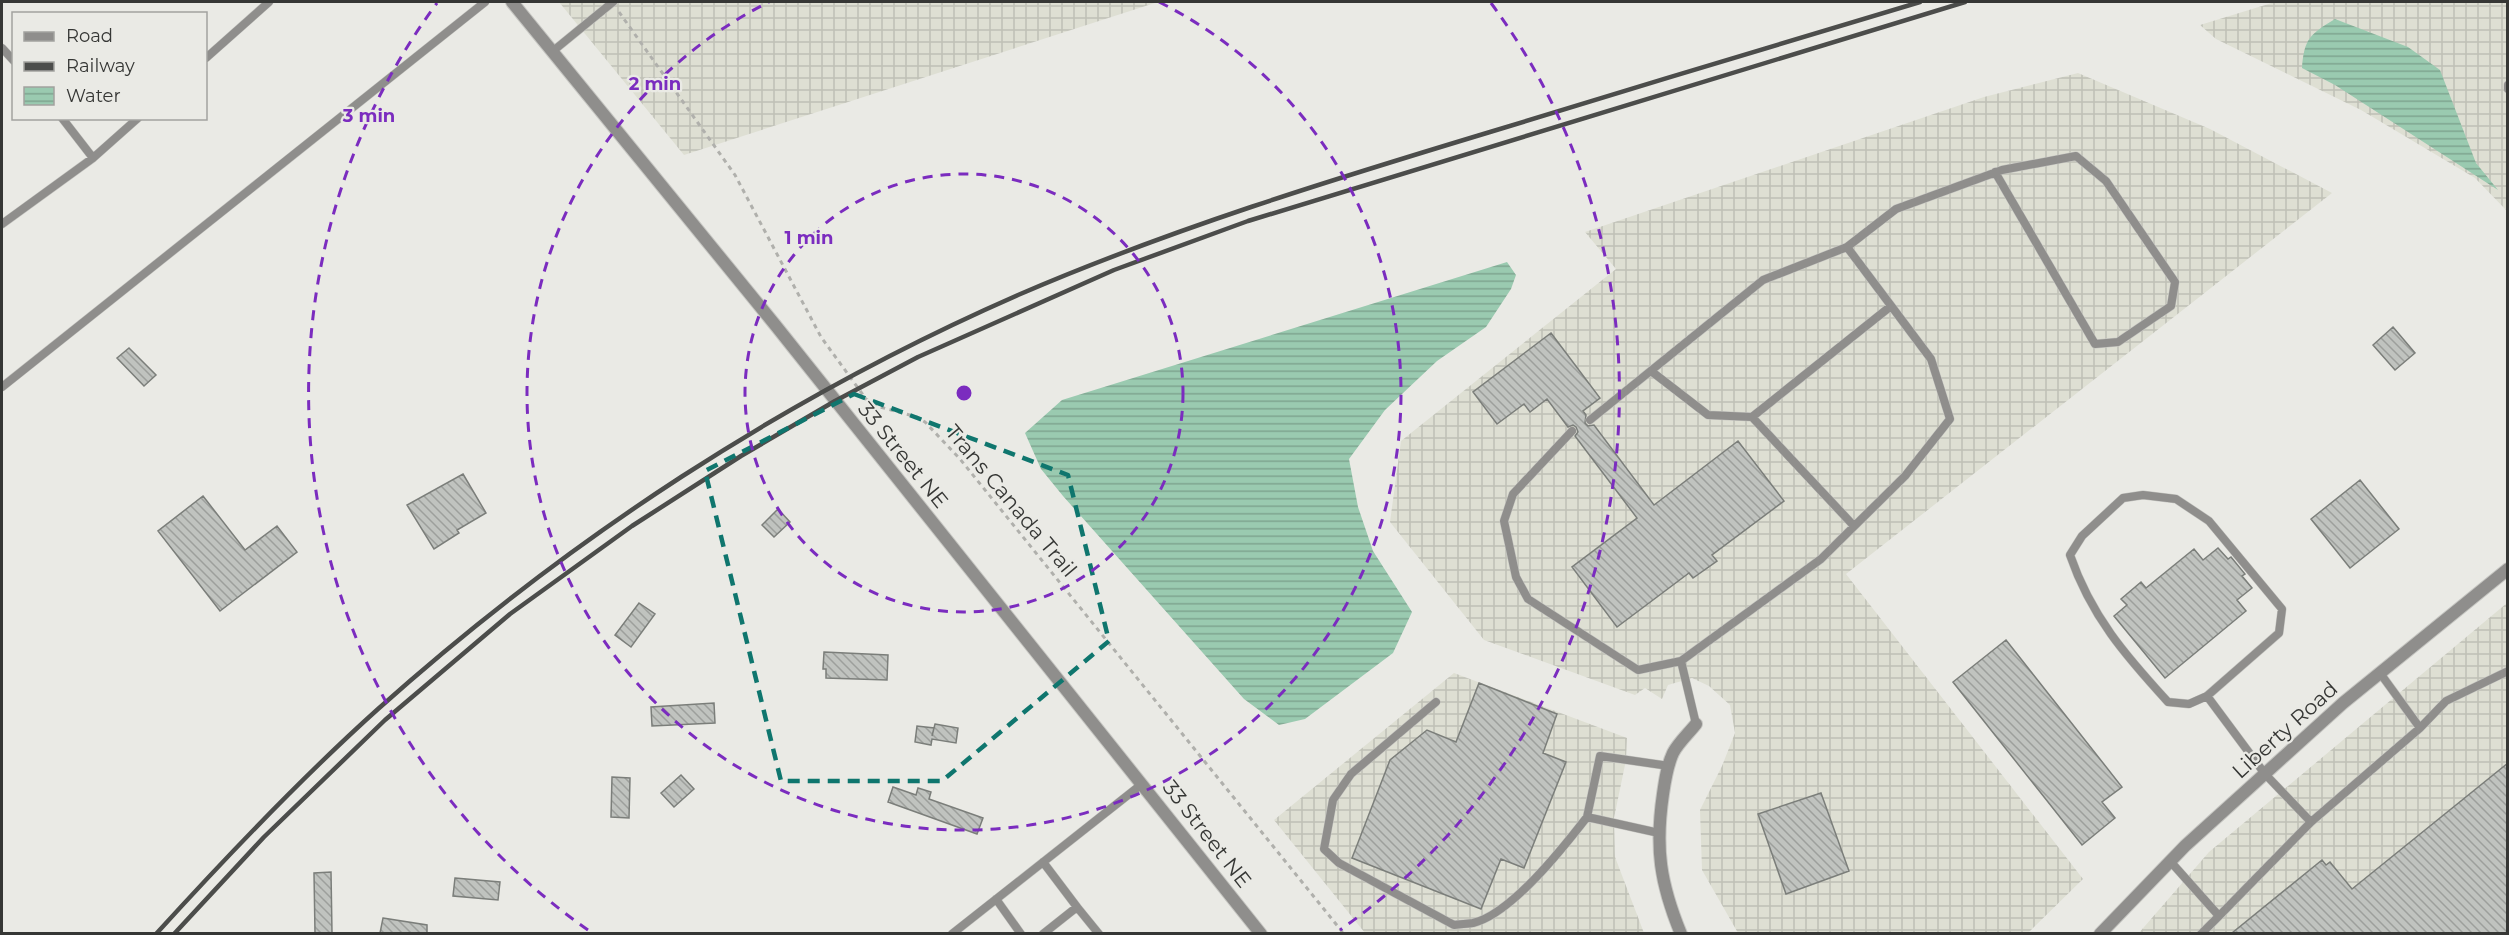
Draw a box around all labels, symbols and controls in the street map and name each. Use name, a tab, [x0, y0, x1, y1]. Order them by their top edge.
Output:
legend	[12, 12, 207, 120]
text: Road	[66, 25, 113, 47]
text: Railway	[66, 55, 135, 77]
text: 2 min	[629, 73, 681, 95]
text: Water	[66, 85, 121, 107]
text: 3 min	[342, 105, 395, 127]
text: 1 min	[785, 227, 833, 249]
centre of rings	[954, 383, 974, 403]
street label: 33 Street NE	[853, 397, 954, 513]
street label: Trans Canada Trail	[941, 420, 1082, 582]
street label: Liberty Road	[2227, 676, 2343, 783]
street label: 33 Street NE	[1158, 775, 1257, 892]

